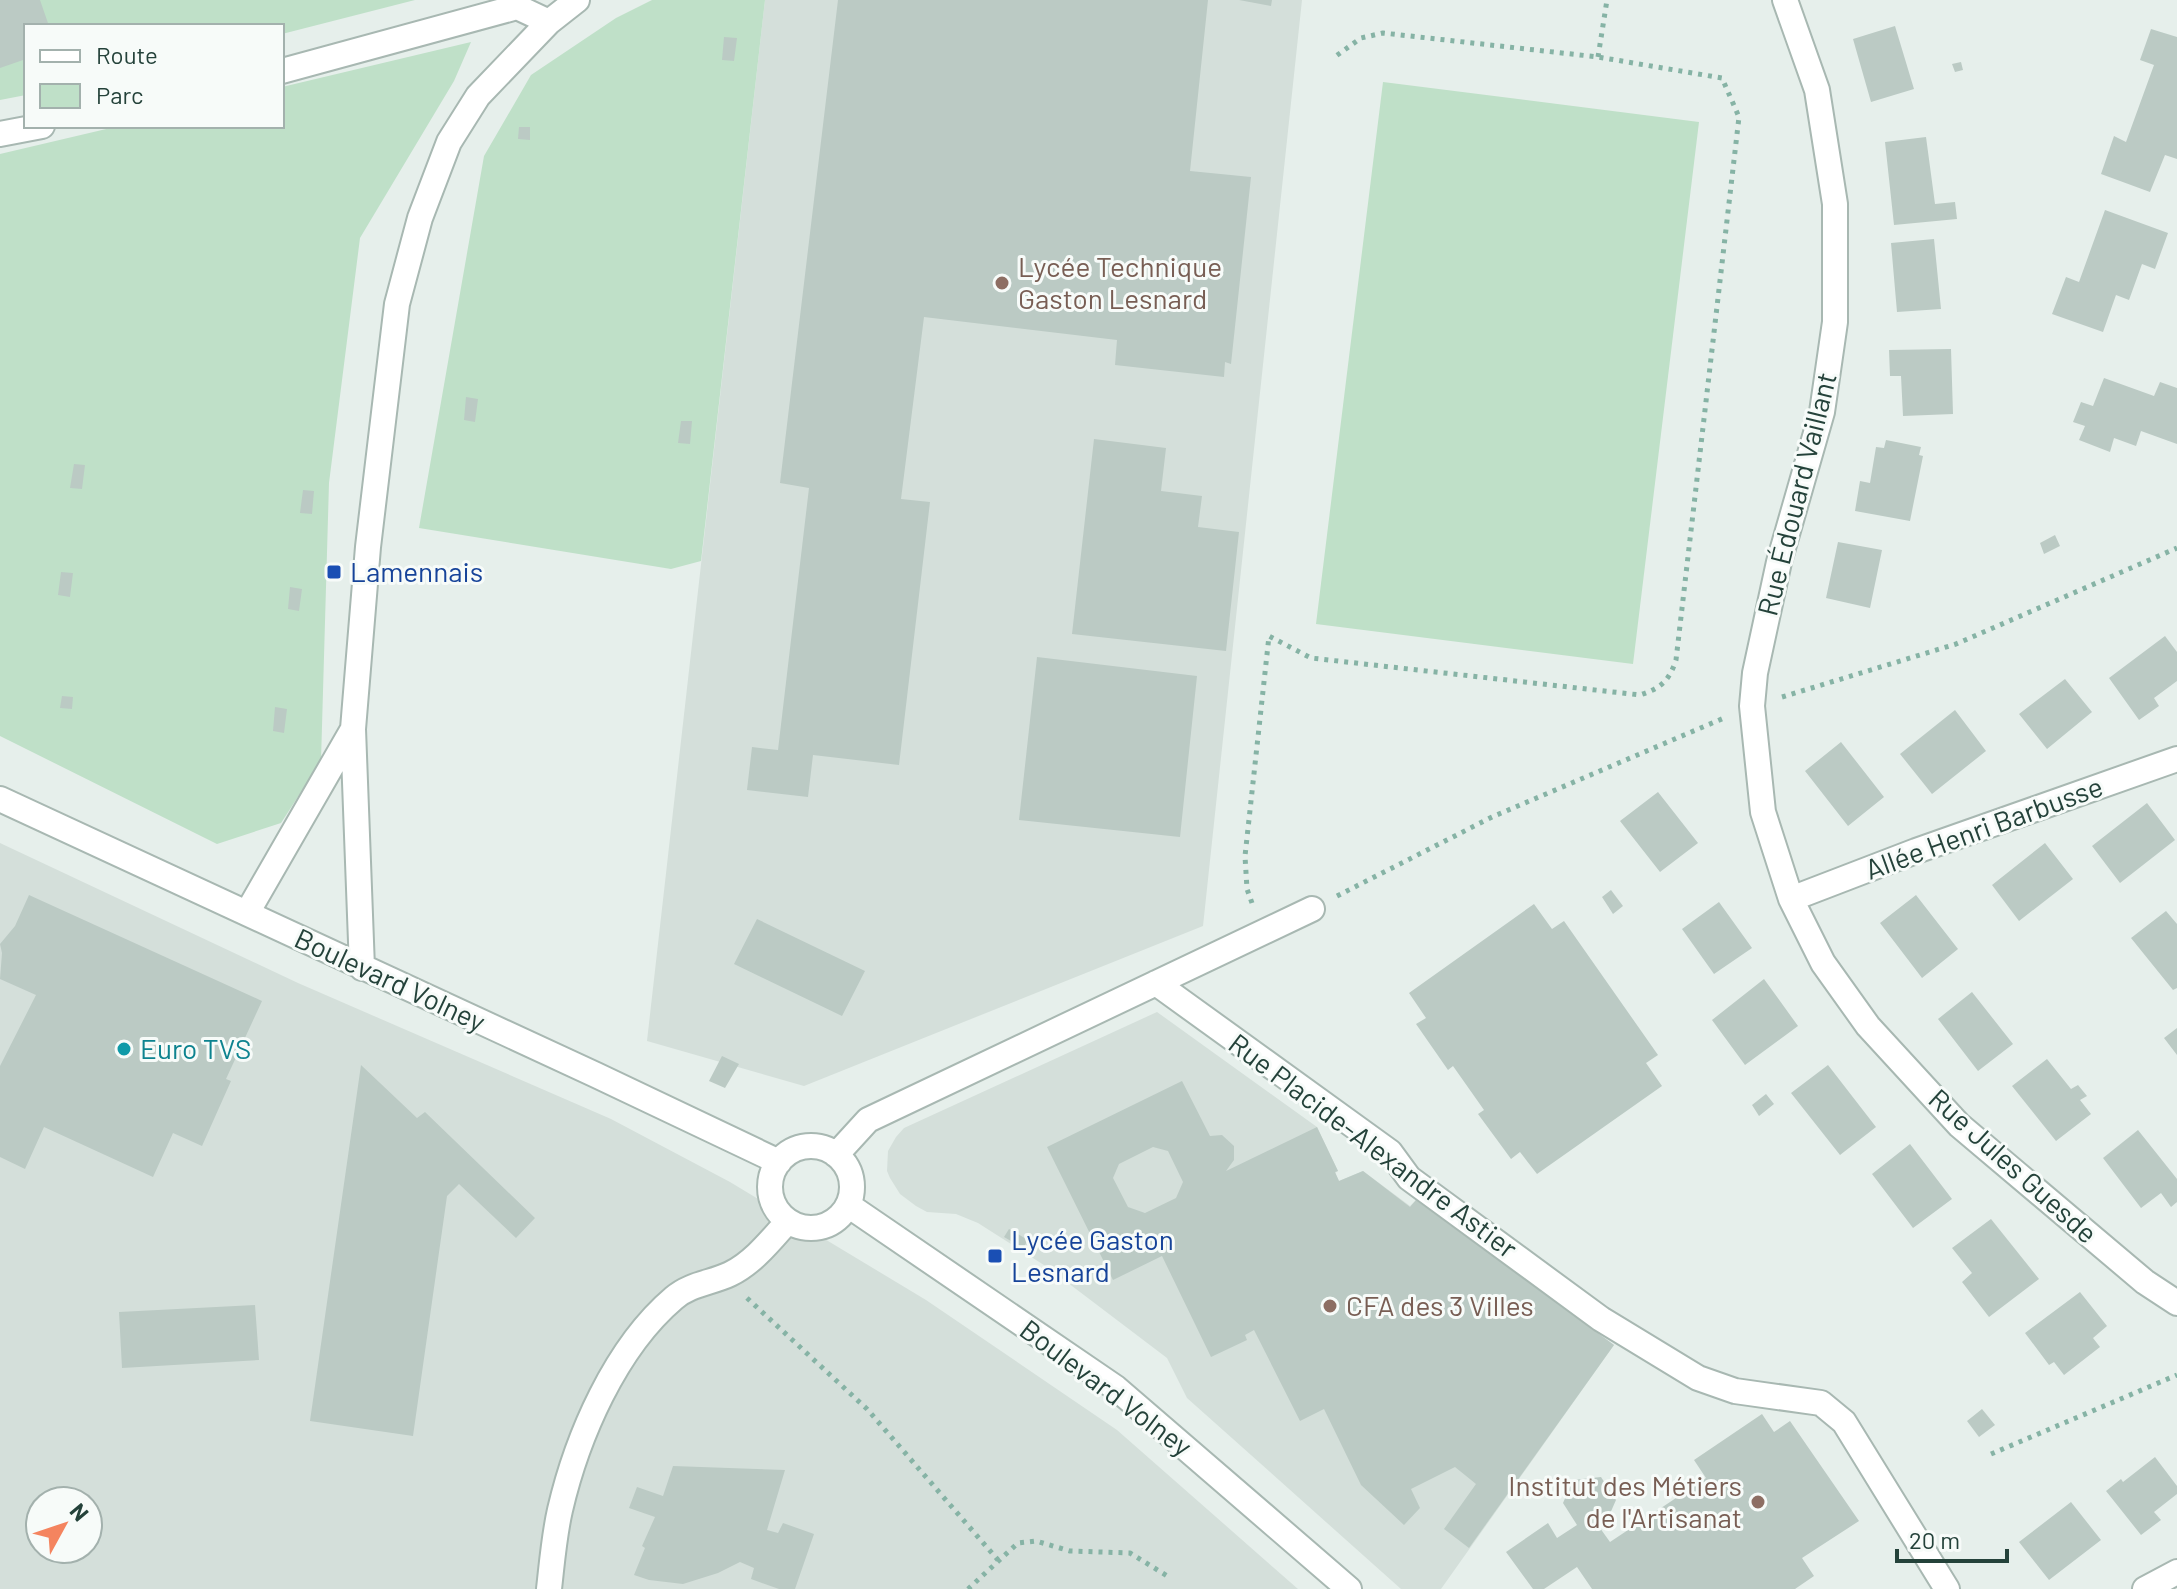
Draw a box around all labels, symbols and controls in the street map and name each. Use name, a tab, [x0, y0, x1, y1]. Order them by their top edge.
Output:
legend	[24, 24, 284, 128]
text: Route	[96, 40, 158, 69]
text: Parc	[96, 80, 144, 109]
place label: Lycée Technique Gaston Lesnard	[1018, 249, 1222, 315]
marker: Lycée Technique Gaston Lesnard	[993, 274, 1011, 292]
street label: Rue Édouard Vaillant	[1749, 369, 1843, 619]
place label: Lamennais	[350, 554, 483, 588]
marker: Lamennais	[325, 563, 343, 581]
street label: Allée Henri Barbusse	[1860, 768, 2107, 886]
street label: Boulevard Volney	[290, 920, 491, 1038]
street label: Rue Placide-Alexandre Astier	[1223, 1026, 1524, 1265]
place label: Euro TVS	[140, 1031, 251, 1065]
marker: Euro TVS	[115, 1040, 133, 1058]
street label: Rue Jules Guesde	[1923, 1081, 2105, 1250]
place label: Lycée Gaston Lesnard	[1011, 1222, 1174, 1288]
marker: Lycée Gaston Lesnard	[986, 1247, 1004, 1265]
place label: CFA des 3 Villes	[1346, 1288, 1534, 1322]
marker: CFA des 3 Villes	[1321, 1297, 1339, 1315]
street label: Boulevard Volney	[1014, 1312, 1199, 1463]
place label: Institut des Métiers de l'Artisanat	[1508, 1468, 1742, 1534]
north arrow	[24, 1485, 104, 1565]
marker: Institut des Métiers de l'Artisanat	[1749, 1493, 1767, 1511]
text: N	[65, 1498, 95, 1525]
scale bar	[1897, 1513, 2007, 1563]
text: 20 m	[1909, 1525, 1960, 1554]

